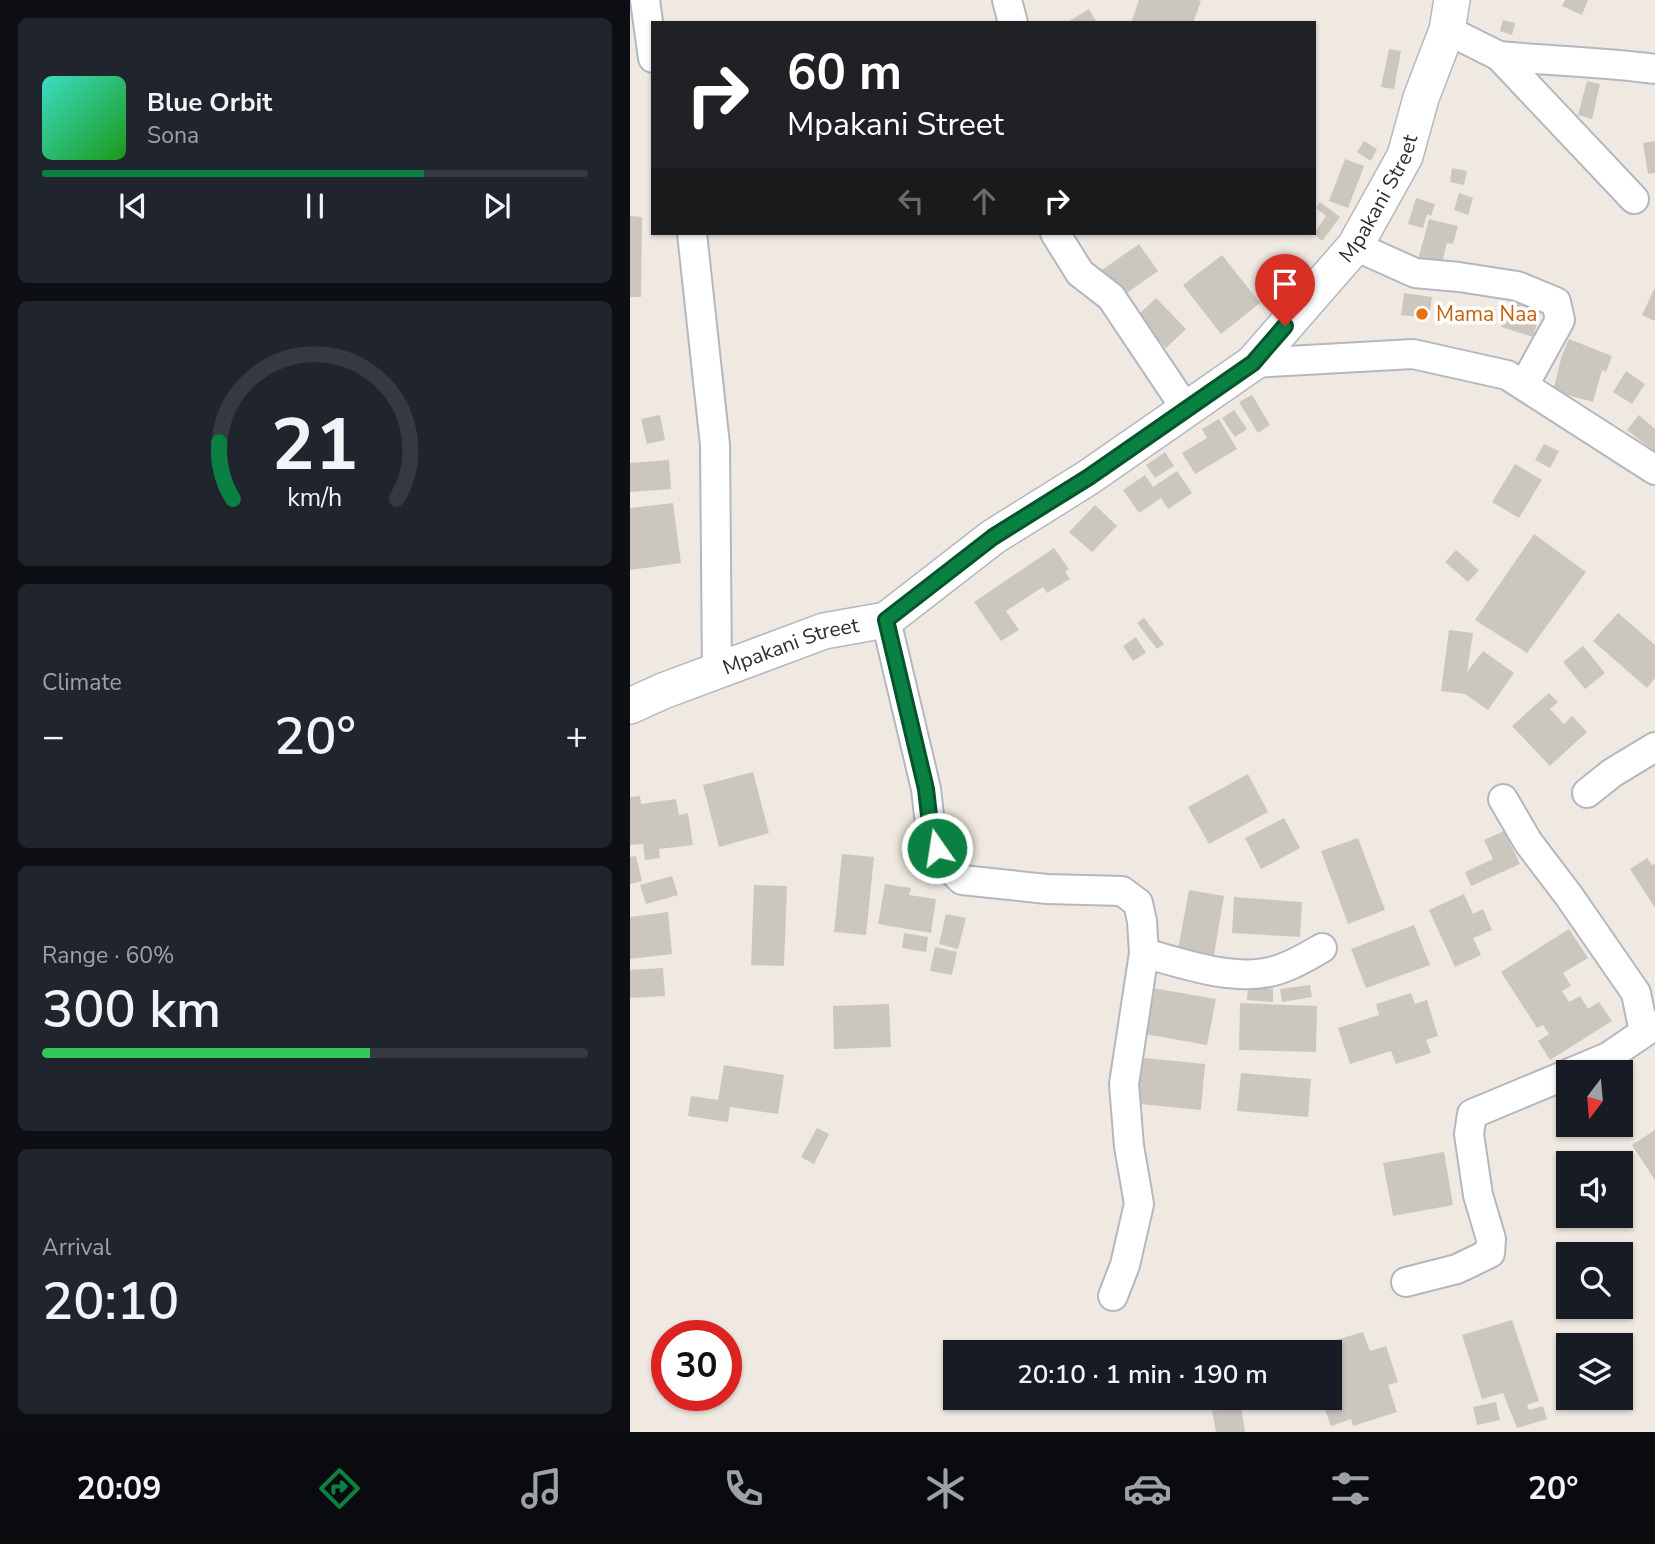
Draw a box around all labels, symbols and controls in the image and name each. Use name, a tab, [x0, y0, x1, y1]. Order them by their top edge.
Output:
text: 60 m	[787, 39, 902, 106]
icon: right	[672, 49, 763, 140]
text: Blue Orbit	[147, 85, 272, 120]
text: Mpakani Street	[787, 103, 1004, 146]
text: Sona	[147, 120, 199, 151]
street label: Mpakani Street	[1333, 131, 1424, 269]
icon: left	[892, 182, 930, 220]
icon: ahead	[965, 182, 1003, 220]
icon: right	[1038, 182, 1076, 220]
icon: previous	[114, 187, 152, 225]
icon: pause	[296, 187, 334, 225]
icon: next	[478, 187, 516, 225]
pin	[1255, 254, 1315, 326]
icon: arrive	[1266, 265, 1304, 303]
place label: Mama Naa	[1436, 300, 1537, 328]
marker: Mama Naa	[1414, 306, 1430, 322]
text: 21	[271, 396, 359, 496]
text: km/h	[287, 481, 343, 515]
street label: Mpakani Street	[719, 611, 862, 682]
text: Climate	[42, 667, 122, 698]
text: 20°	[274, 701, 356, 772]
text: −	[42, 711, 65, 762]
text: +	[565, 711, 588, 762]
position arrow	[900, 811, 974, 885]
text: Range · 60%	[42, 940, 174, 971]
text: 300 km	[42, 974, 221, 1045]
north arrow	[1556, 1060, 1633, 1138]
map controls	[1556, 1060, 1633, 1410]
button: sound	[1556, 1151, 1633, 1228]
text: Arrival	[42, 1232, 111, 1263]
button: search	[1556, 1242, 1633, 1319]
text: 20:10	[42, 1266, 179, 1337]
speed limit sign: 30	[651, 1320, 742, 1411]
button: layers	[1556, 1333, 1633, 1410]
text: 20:10 · 1 min · 190 m	[1017, 1357, 1268, 1392]
icon: directions	[315, 1464, 364, 1513]
icon: music	[517, 1464, 566, 1513]
icon: phone	[719, 1464, 768, 1513]
icon: climate	[921, 1464, 970, 1513]
icon: car	[1123, 1464, 1172, 1513]
icon: filters	[1326, 1464, 1375, 1513]
text: 20:09	[77, 1467, 161, 1510]
text: 20°	[1528, 1467, 1578, 1510]

